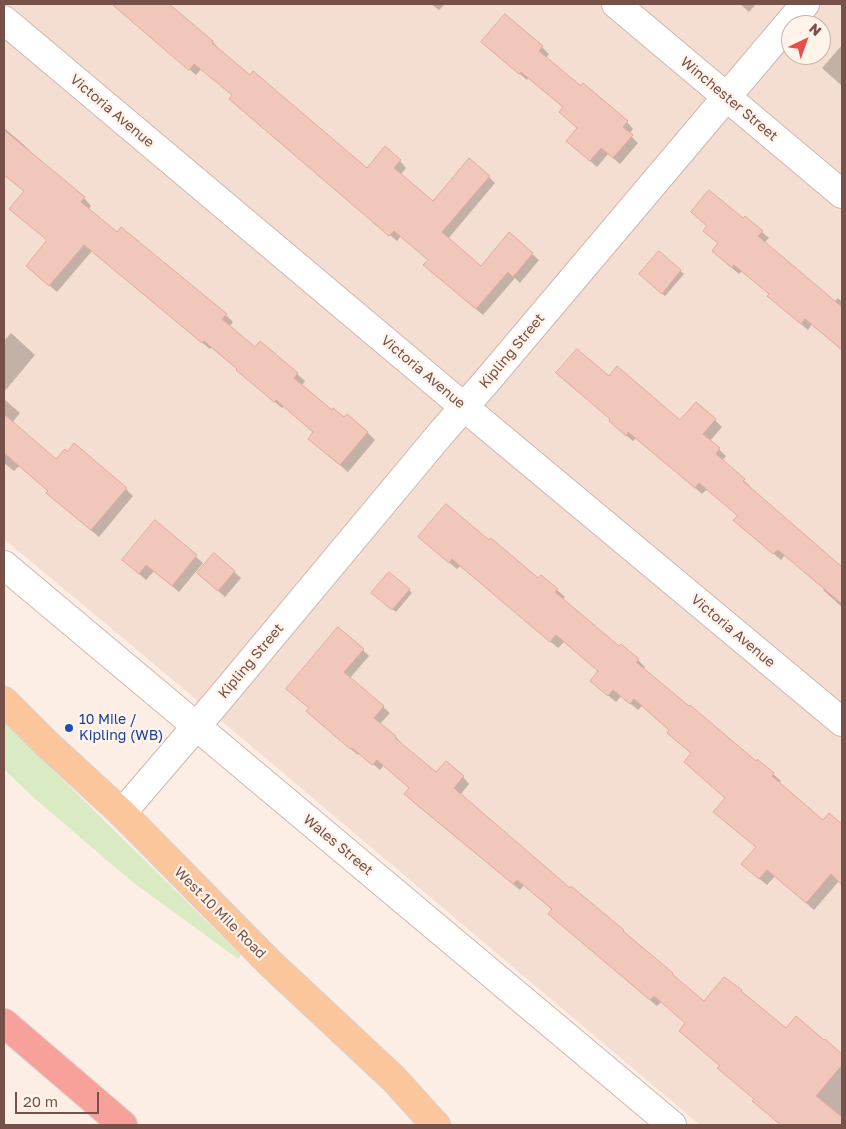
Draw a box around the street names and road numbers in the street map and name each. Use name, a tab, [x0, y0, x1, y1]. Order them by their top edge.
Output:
street label: Winchester Street	[677, 53, 781, 145]
street label: Victoria Avenue	[66, 71, 158, 151]
street label: Kipling Street	[476, 310, 548, 392]
street label: Victoria Avenue	[377, 332, 469, 412]
street label: Victoria Avenue	[687, 591, 779, 671]
street label: Kipling Street	[215, 620, 287, 702]
street label: Wales Street	[300, 811, 376, 879]
street label: West 10 Mile Road	[171, 864, 269, 962]

